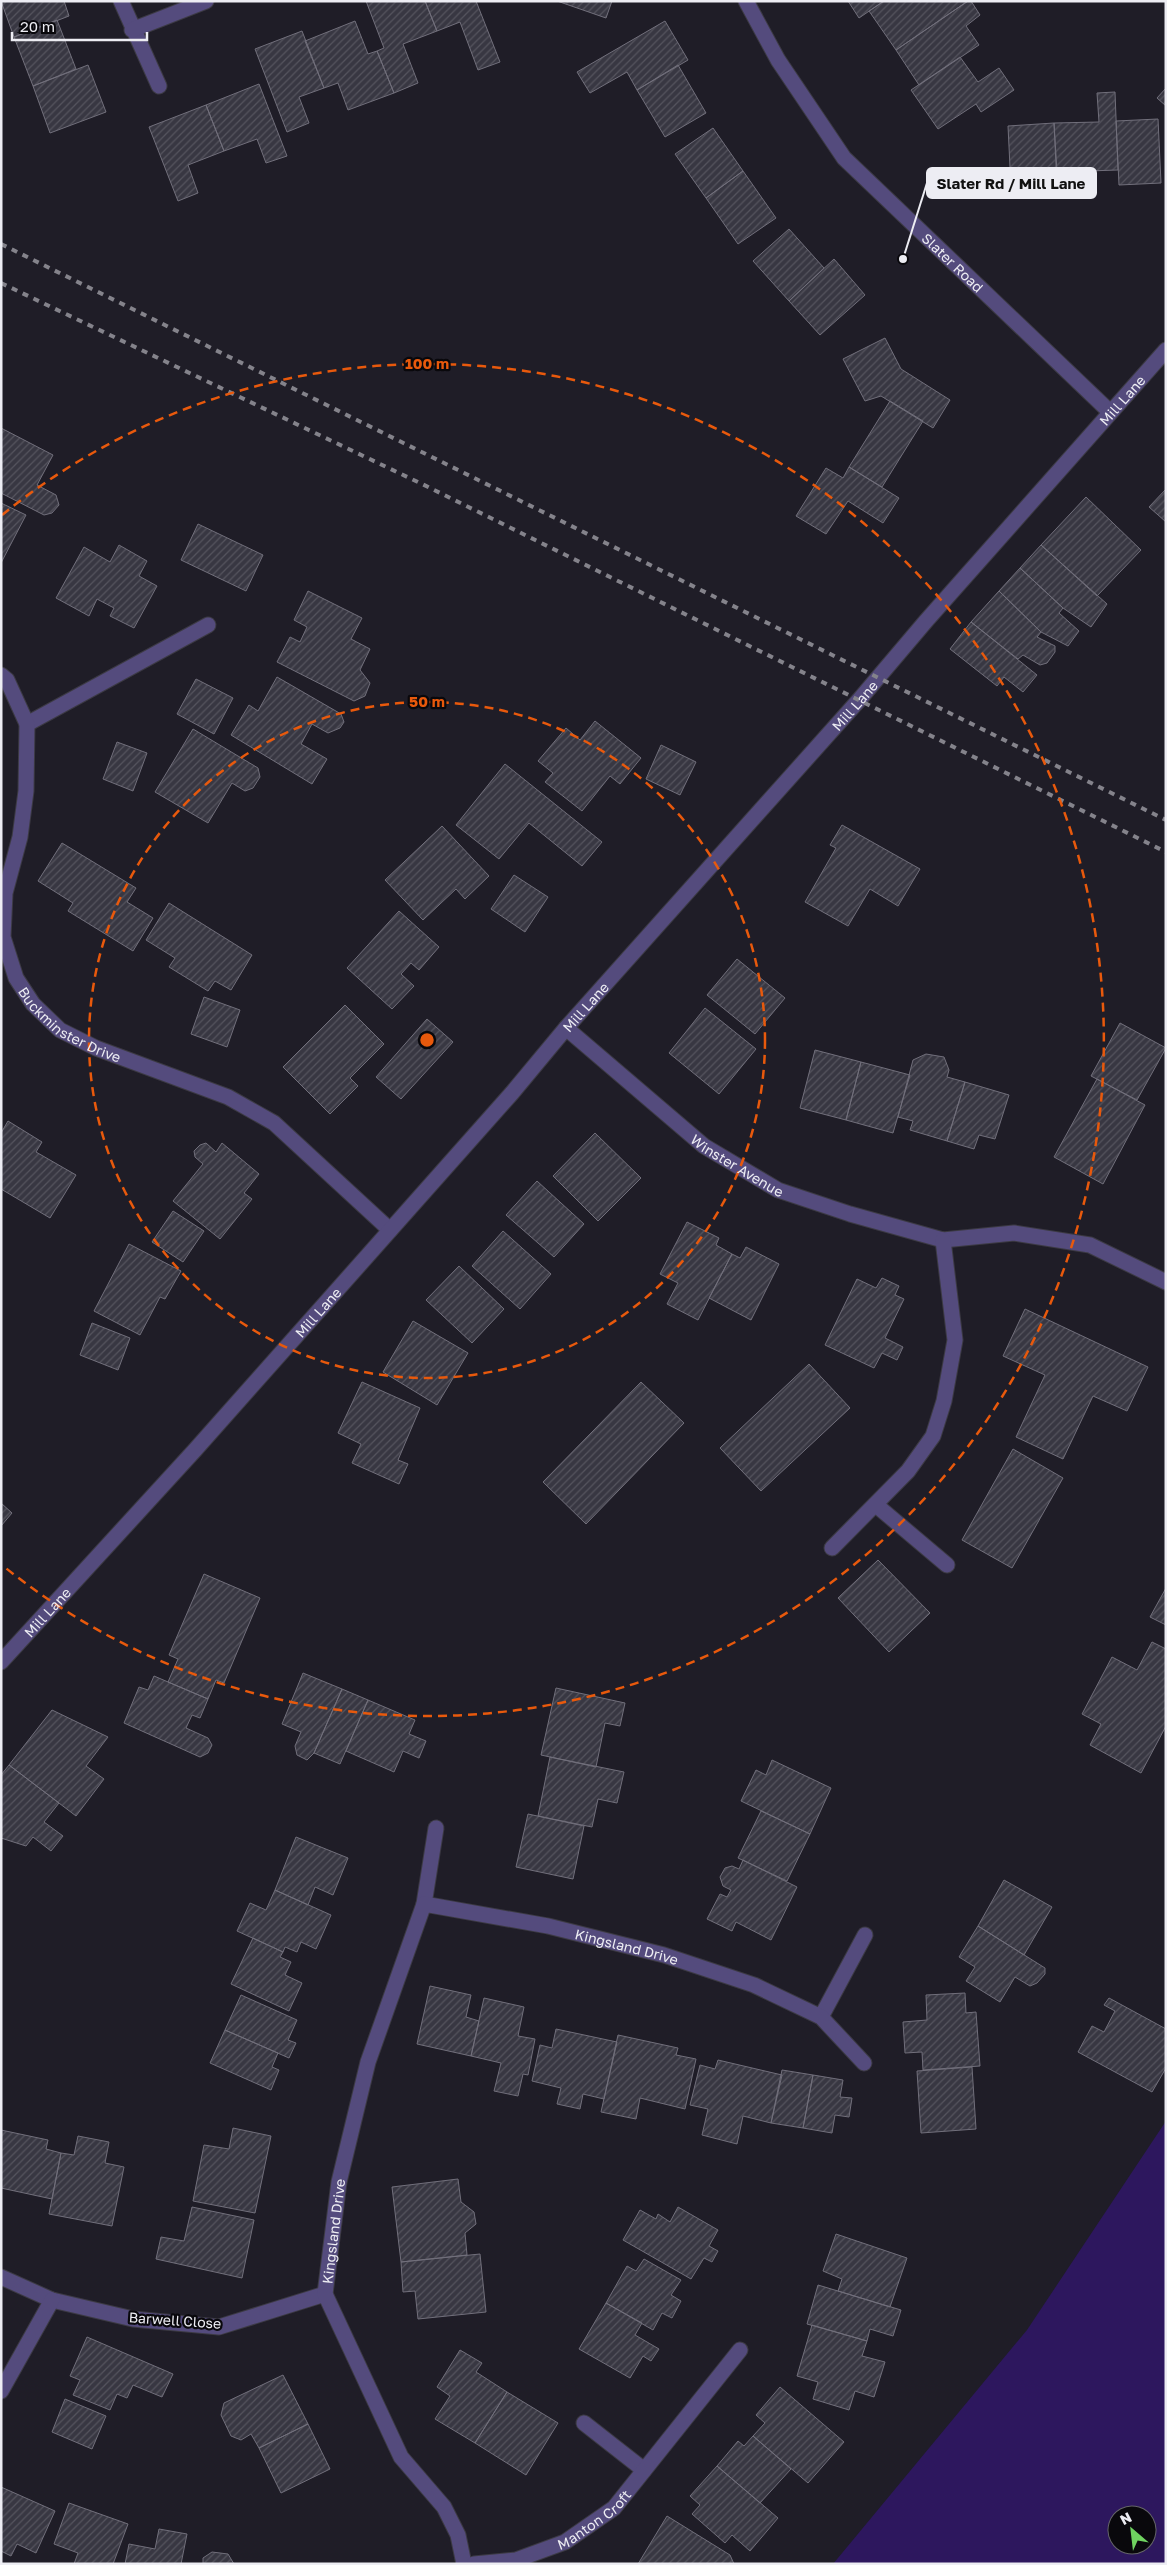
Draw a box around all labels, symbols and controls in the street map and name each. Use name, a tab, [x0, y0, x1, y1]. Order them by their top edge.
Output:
scale bar	[12, 10, 148, 42]
text: 20 m	[20, 17, 55, 35]
callout: Slater Rd / Mill Lane	[927, 168, 1096, 198]
text: Slater Rd / Mill Lane	[937, 174, 1086, 192]
street label: Slater Road	[919, 229, 987, 295]
text: 100 m	[405, 354, 449, 372]
street label: Mill Lane	[1095, 371, 1148, 428]
street label: Mill Lane	[828, 677, 881, 734]
text: 50 m	[409, 692, 445, 710]
street label: Mill Lane	[558, 978, 612, 1035]
street label: Buckminster Drive	[15, 983, 123, 1065]
centre of rings	[418, 1031, 436, 1049]
street label: Winster Avenue	[688, 1130, 785, 1200]
street label: Mill Lane	[291, 1283, 344, 1340]
street label: Mill Lane	[20, 1584, 74, 1640]
street label: Kingsland Drive	[573, 1925, 681, 1968]
street label: Kingsland Drive	[318, 2178, 348, 2285]
street label: Barwell Close	[128, 2308, 222, 2332]
street label: Manton Croft	[555, 2486, 634, 2553]
north arrow	[1107, 2505, 1157, 2555]
text: N	[1117, 2508, 1134, 2528]

